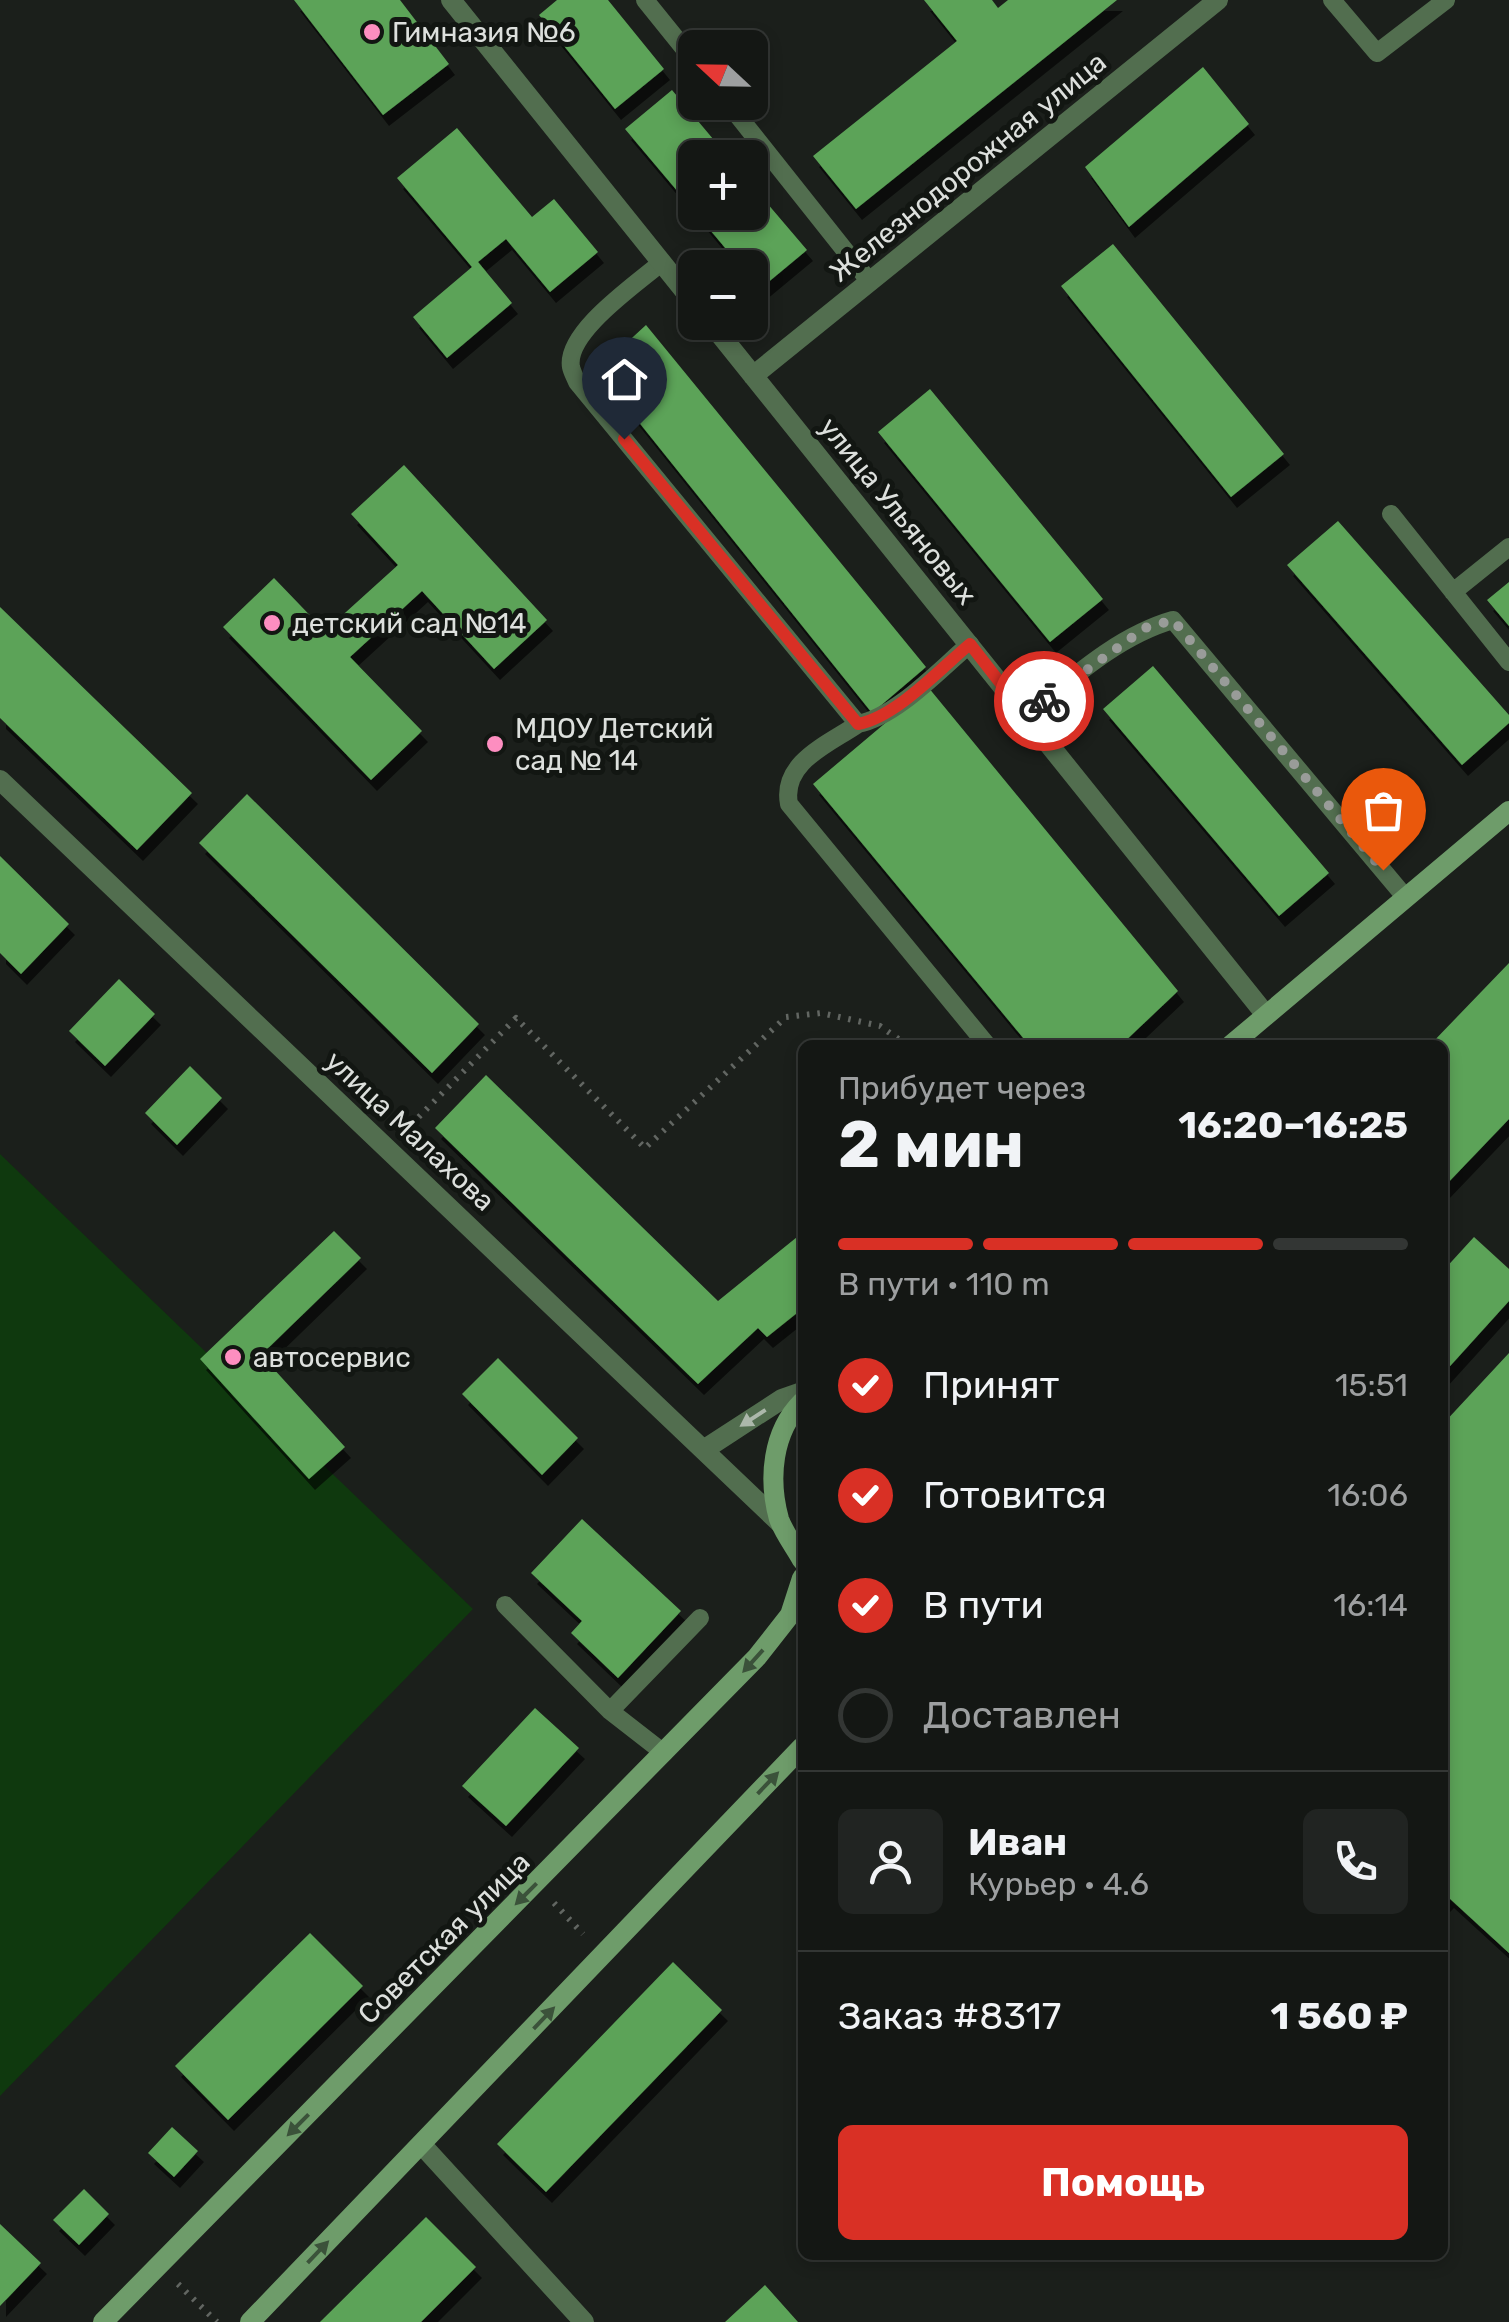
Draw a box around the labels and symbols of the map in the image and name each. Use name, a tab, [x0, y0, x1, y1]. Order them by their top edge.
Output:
place label: Гимназия №6	[392, 16, 576, 49]
marker: Гимназия №6	[361, 21, 383, 43]
north arrow	[678, 30, 768, 120]
street label: Железнодорожная улица	[823, 45, 1113, 289]
pin	[582, 337, 667, 440]
street label: улица Ульяновых	[813, 411, 983, 611]
place label: детский сад №14	[292, 607, 527, 640]
marker: детский сад №14	[261, 612, 283, 634]
courier	[994, 651, 1094, 751]
place label: МДОУ Детский сад № 14	[515, 712, 714, 777]
marker: МДОУ Детский сад № 14	[484, 733, 506, 755]
pin	[1341, 768, 1426, 871]
street label: улица Малахова	[319, 1044, 501, 1218]
place label: автосервис	[253, 1341, 411, 1374]
marker: автосервис	[222, 1346, 244, 1368]
one-way arrow	[739, 1408, 766, 1426]
one-way arrow	[742, 1648, 764, 1673]
one-way arrow	[756, 1771, 779, 1795]
street label: Советская улица	[351, 1845, 537, 2031]
one-way arrow	[515, 1881, 538, 1905]
one-way arrow	[532, 2006, 555, 2030]
one-way arrow	[287, 2112, 310, 2136]
one-way arrow	[306, 2241, 329, 2265]

